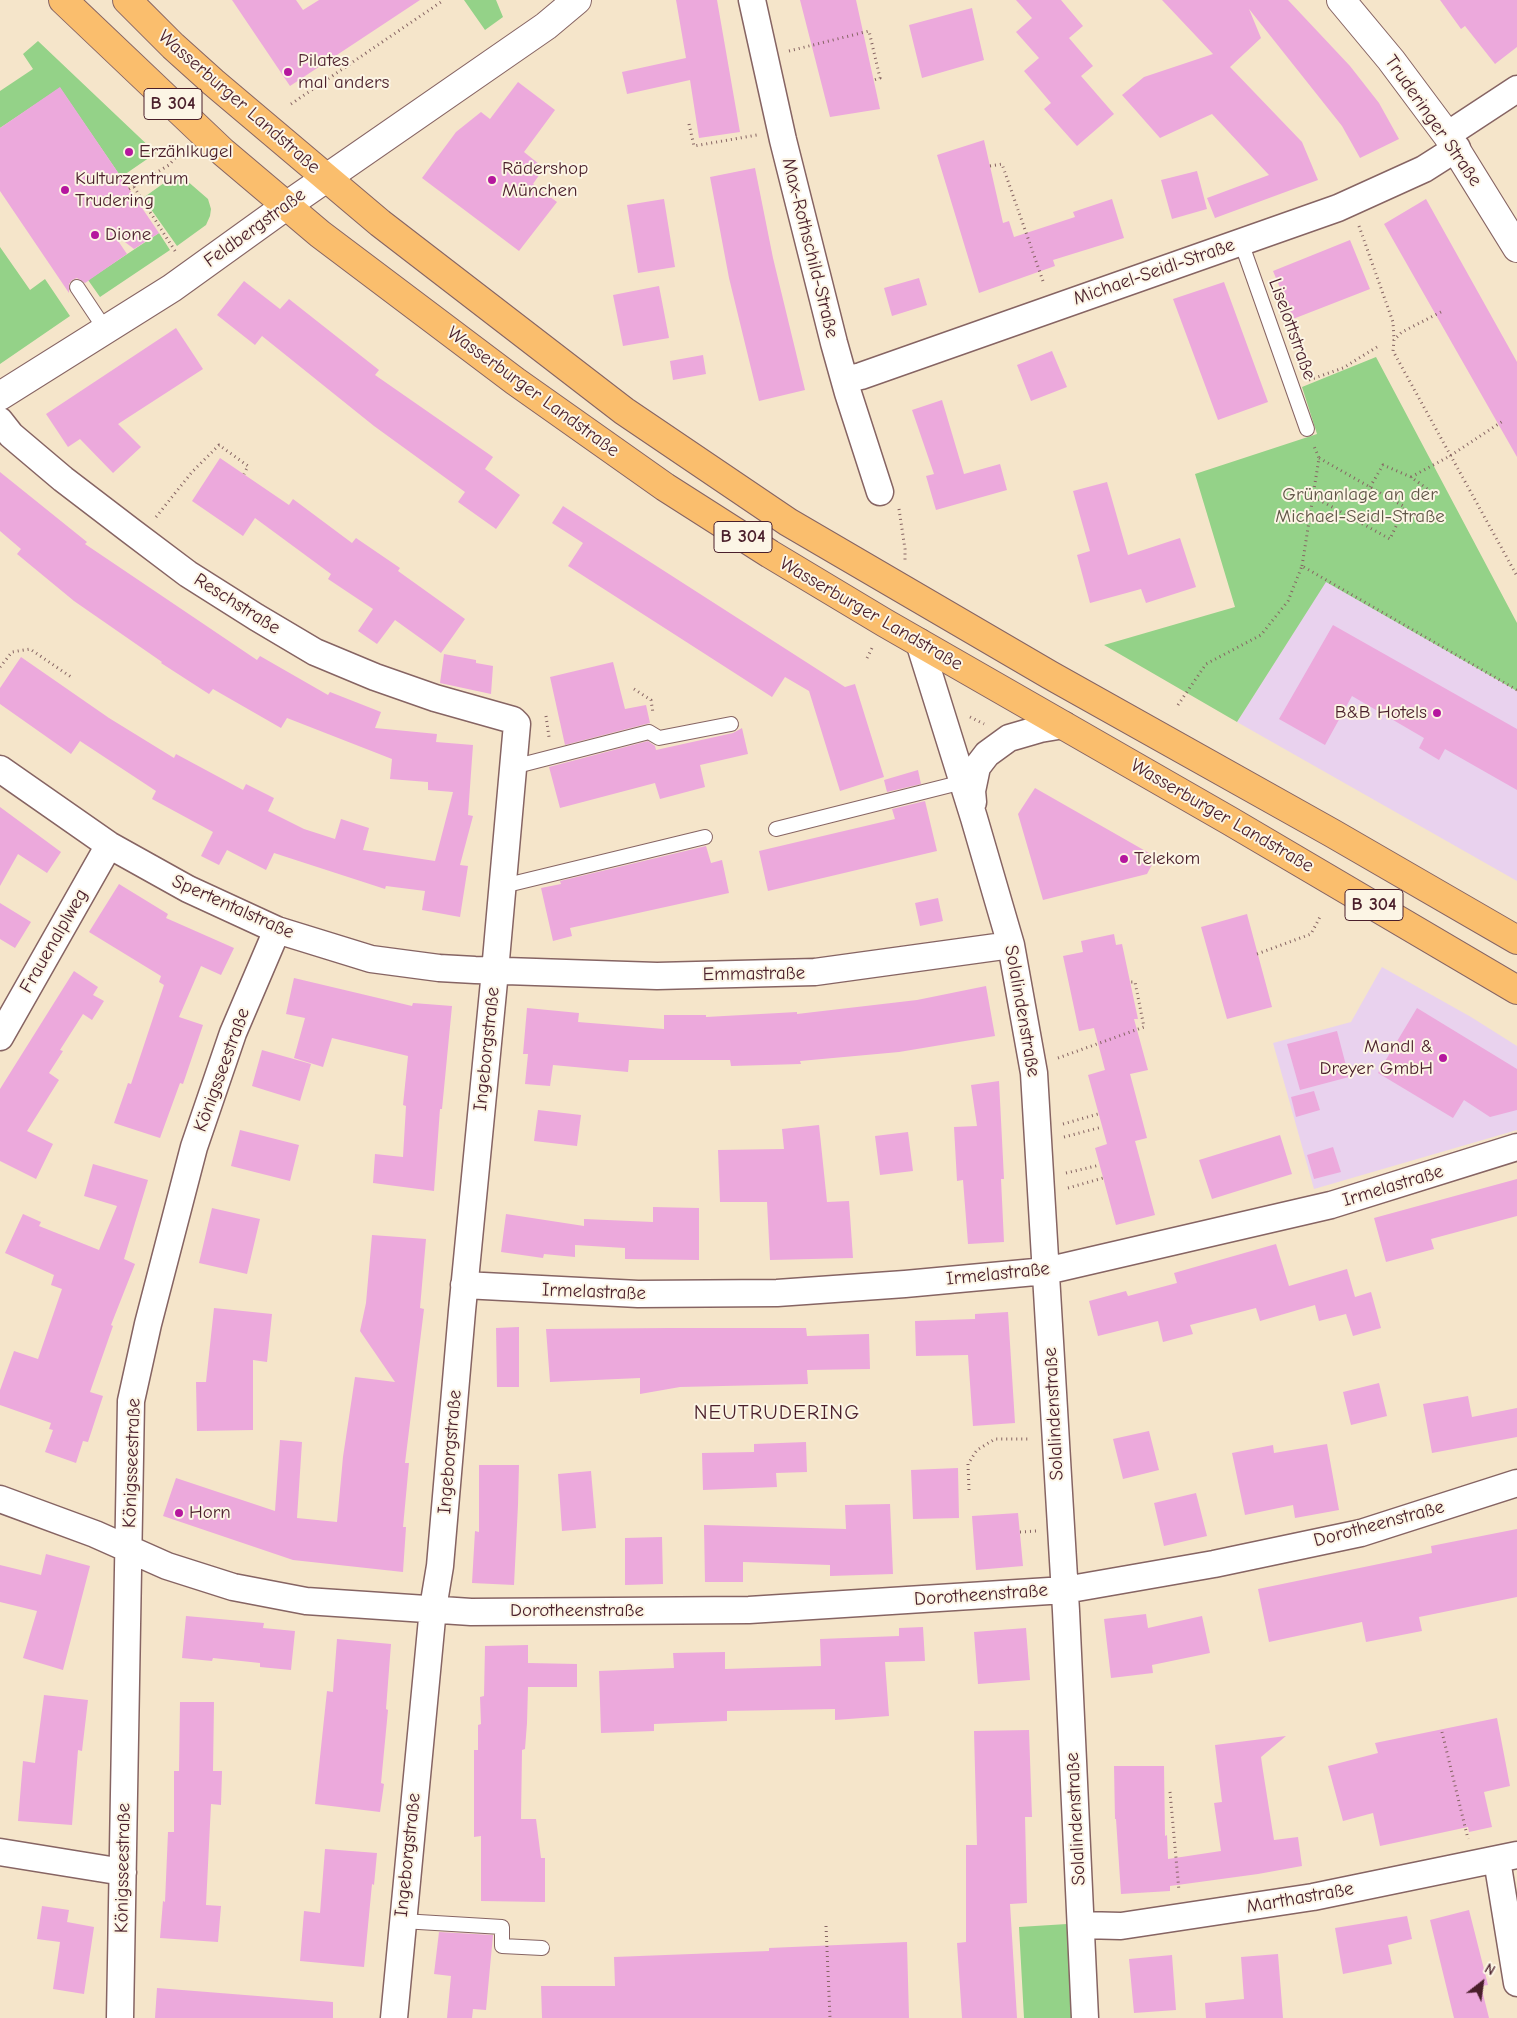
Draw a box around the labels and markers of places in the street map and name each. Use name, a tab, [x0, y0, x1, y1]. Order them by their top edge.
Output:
place label: Pilates mal anders	[298, 50, 389, 94]
marker: Pilates mal anders	[282, 66, 294, 78]
place label: Erzählkugel	[139, 141, 233, 163]
marker: Erzählkugel	[123, 146, 135, 158]
place label: Rädershop München	[502, 158, 588, 202]
place label: Kulturzentrum Trudering	[75, 168, 188, 212]
marker: Rädershop München	[486, 174, 498, 186]
marker: Kulturzentrum Trudering	[59, 184, 71, 196]
place label: Dione	[105, 224, 151, 246]
marker: Dione	[89, 229, 101, 241]
place label: B&B Hotels	[1335, 702, 1427, 724]
marker: B&B Hotels	[1431, 707, 1443, 719]
place label: Telekom	[1134, 848, 1200, 870]
marker: Telekom	[1118, 853, 1130, 865]
place label: Mandl & Dreyer GmbH	[1320, 1036, 1433, 1080]
marker: Mandl & Dreyer GmbH	[1437, 1052, 1449, 1064]
place label: Horn	[189, 1502, 231, 1524]
marker: Horn	[173, 1507, 185, 1519]

